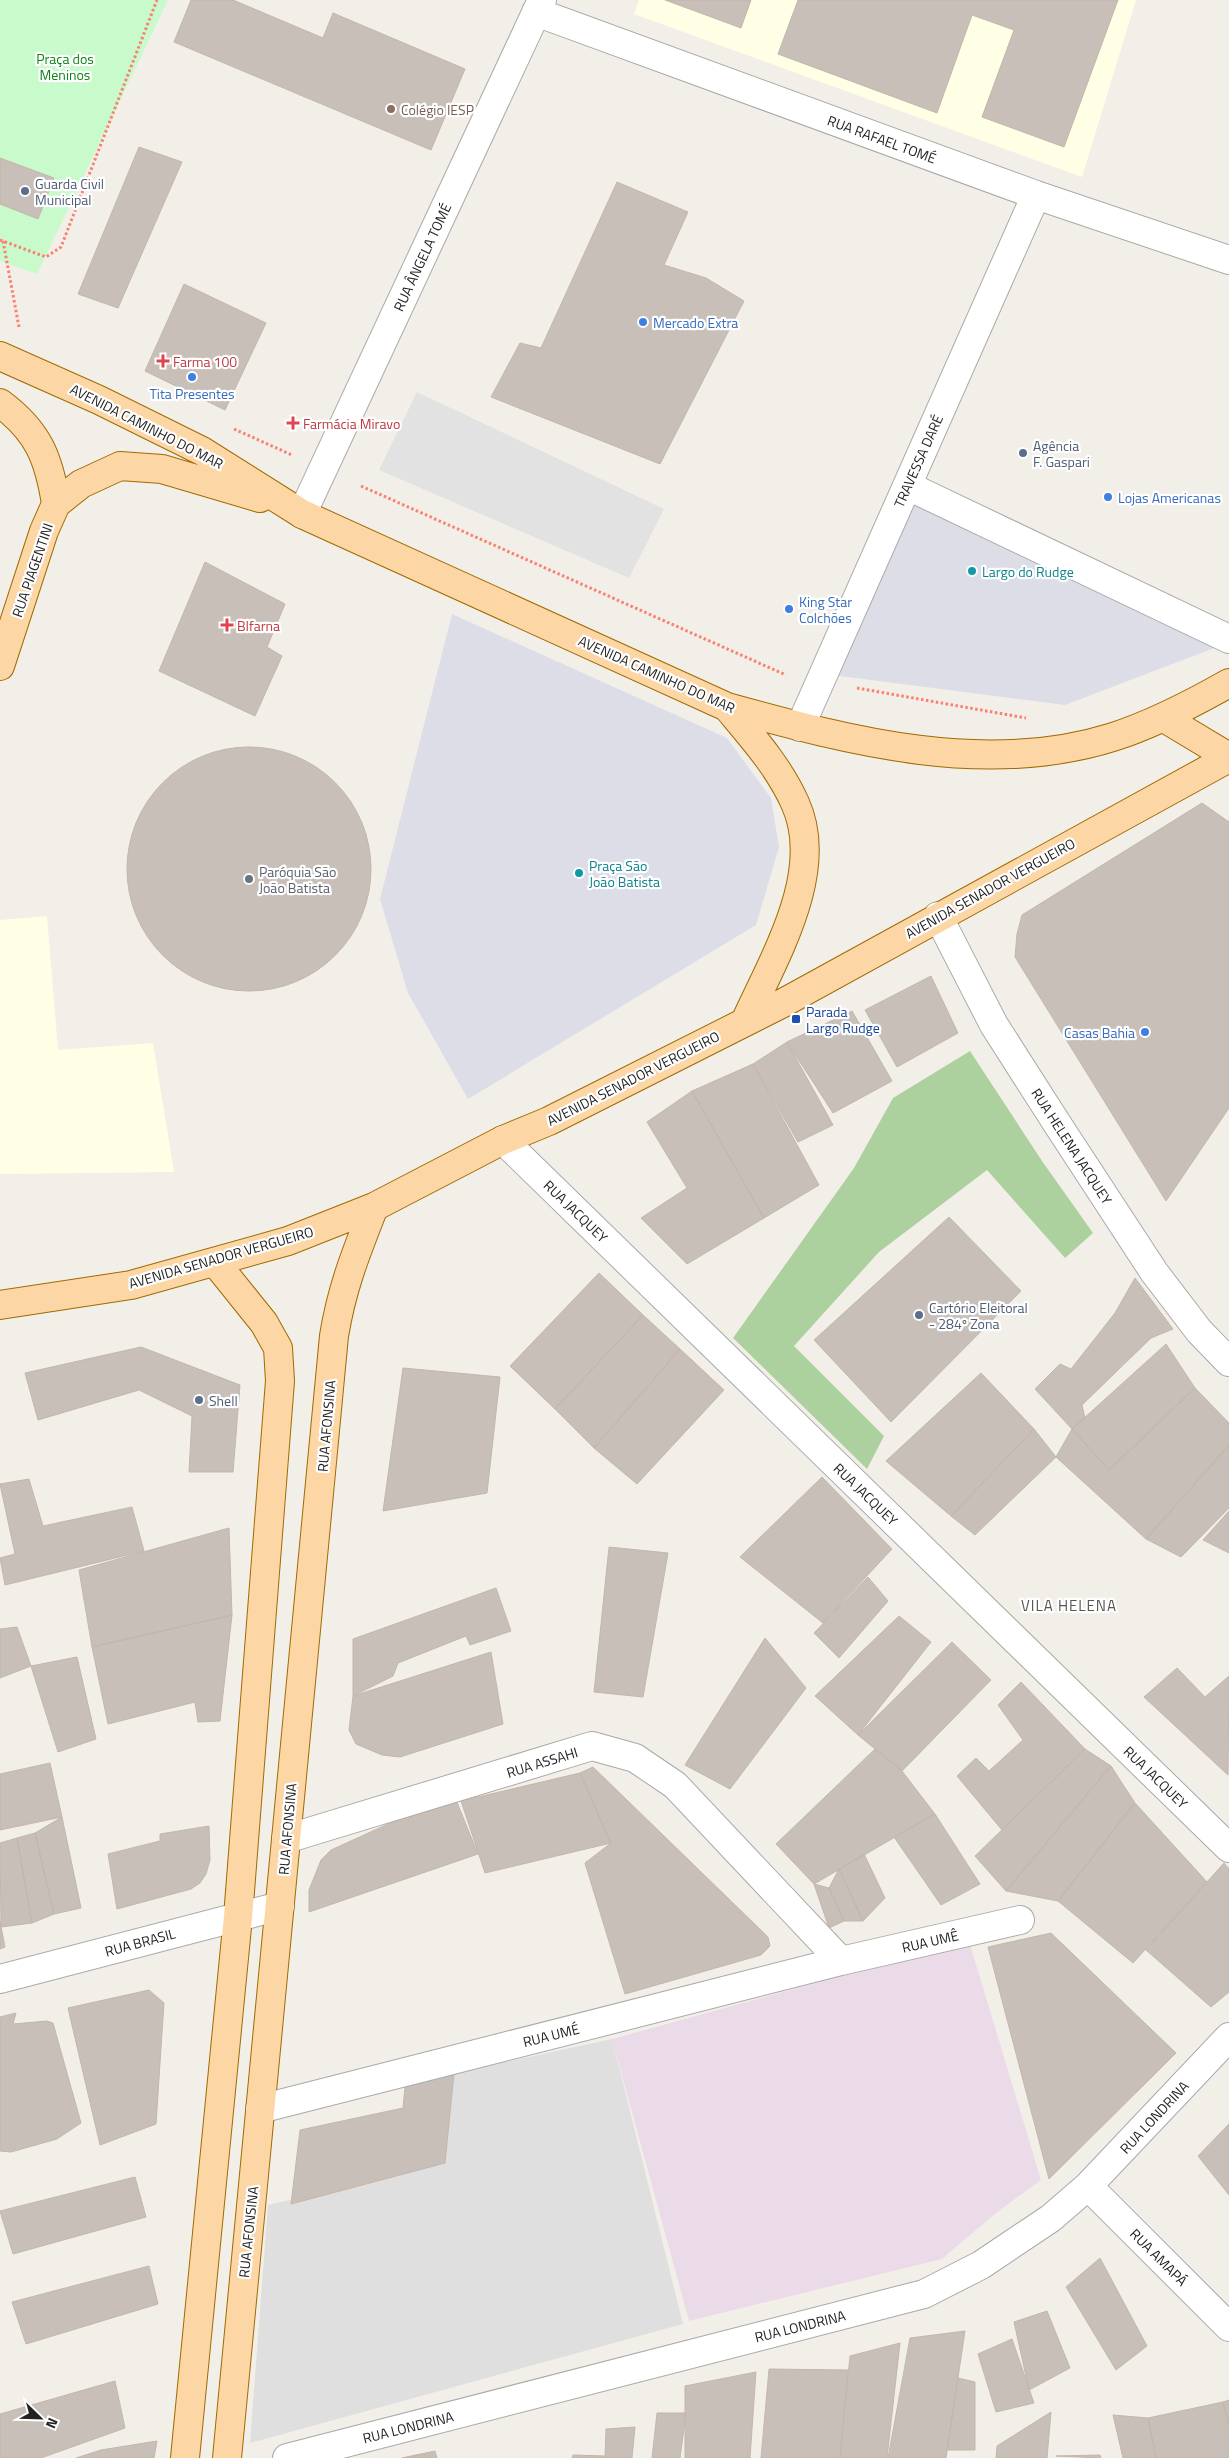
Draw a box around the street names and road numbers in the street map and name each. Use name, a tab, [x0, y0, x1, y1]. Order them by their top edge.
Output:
street label: RUA RAFAEL TOMÉ	[825, 110, 940, 169]
street label: RUA ÂNGELA TOMÉ	[388, 199, 456, 315]
street label: AVENIDA CAMINHO DO MAR	[67, 378, 227, 474]
street label: TRAVESSA DARÉ	[888, 411, 948, 511]
street label: RUA PIAGENTINI	[6, 520, 58, 620]
street label: AVENIDA CAMINHO DO MAR	[575, 630, 739, 718]
street label: AVENIDA SENADOR VERGUEIRO	[901, 832, 1079, 944]
street label: AVENIDA SENADOR VERGUEIRO	[543, 1025, 723, 1131]
street label: RUA HELENA JACQUEY	[1027, 1084, 1118, 1209]
street label: RUA JACQUEY	[539, 1175, 613, 1247]
street label: AVENIDA SENADOR VERGUEIRO	[126, 1221, 316, 1293]
street label: RUA AFONSINA	[312, 1379, 341, 1473]
street label: RUA JACQUEY	[829, 1458, 903, 1530]
street label: RUA ASSAHI	[504, 1741, 580, 1783]
street label: RUA JACQUEY	[1119, 1741, 1193, 1813]
street label: RUA AFONSINA	[273, 1782, 302, 1876]
street label: RUA BRASIL	[102, 1922, 178, 1961]
street label: RUA UMÊ	[900, 1924, 961, 1958]
street label: RUA UMÉ	[521, 2018, 582, 2052]
street label: RUA LONDRINA	[1115, 2075, 1194, 2158]
street label: RUA AFONSINA	[233, 2184, 263, 2279]
street label: RUA AMAPÁ	[1126, 2224, 1193, 2291]
street label: RUA LONDRINA	[752, 2304, 848, 2347]
street label: RUA LONDRINA	[360, 2405, 456, 2448]

